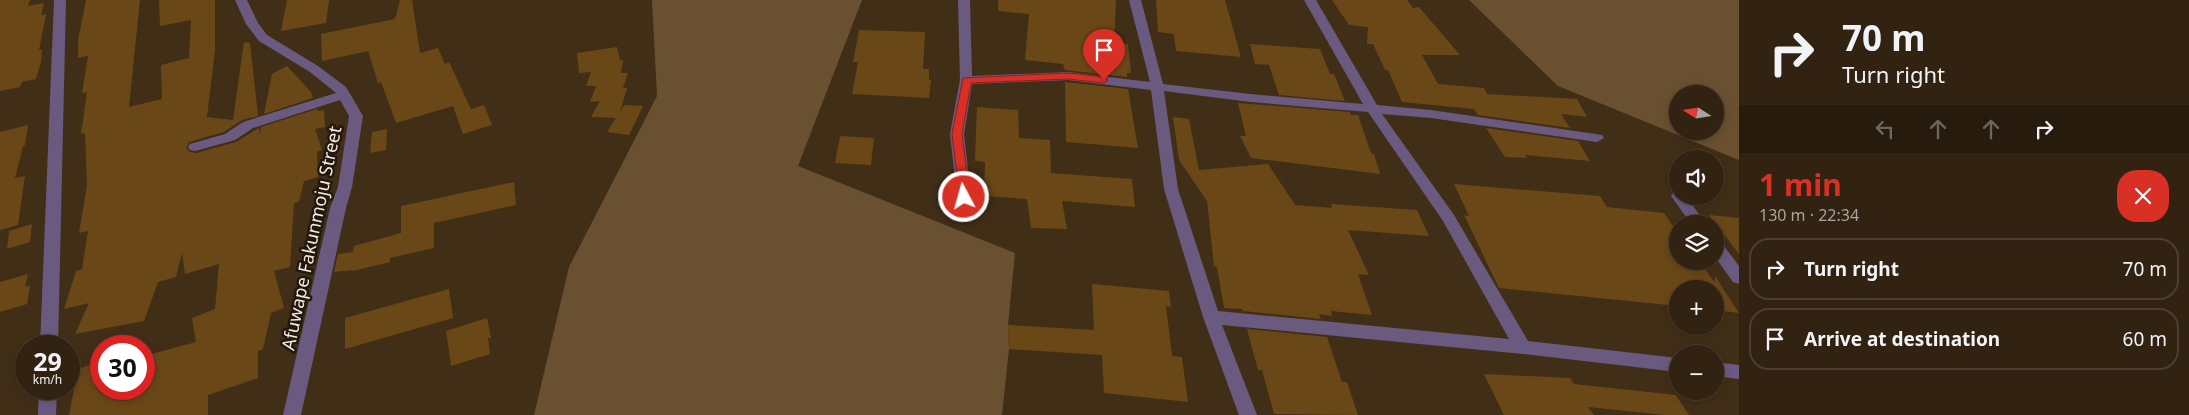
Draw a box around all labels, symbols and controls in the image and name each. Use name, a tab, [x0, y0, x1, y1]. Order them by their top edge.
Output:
text: 70 m	[1842, 14, 1925, 61]
icon: right	[1759, 20, 1824, 85]
pin	[1083, 29, 1125, 80]
icon: arrive	[1090, 36, 1118, 64]
text: Turn right	[1842, 59, 1945, 89]
north arrow	[1669, 85, 1724, 140]
map controls	[1669, 85, 1724, 400]
icon: left	[1871, 115, 1899, 143]
icon: ahead	[1924, 115, 1952, 143]
icon: ahead	[1977, 115, 2005, 143]
icon: right	[2030, 115, 2058, 143]
street label: Afuwape Fakunmoju Street	[275, 123, 347, 352]
button: sound	[1669, 150, 1724, 205]
text: 1 min	[1759, 164, 1842, 205]
position arrow	[937, 170, 989, 222]
button: close	[2117, 170, 2169, 222]
text: 130 m · 22:34	[1759, 204, 1859, 226]
button: layers	[1669, 215, 1724, 270]
icon: right	[1761, 255, 1789, 283]
text: Turn right	[1804, 256, 1899, 282]
text: 70 m	[2123, 256, 2167, 282]
button: +	[1669, 280, 1724, 335]
icon: arrive	[1761, 325, 1789, 353]
text: Arrive at destination	[1804, 326, 2000, 352]
text: 60 m	[2123, 326, 2167, 352]
speed limit sign: 30	[90, 335, 155, 400]
text: 29	[33, 344, 62, 378]
button: −	[1669, 345, 1724, 400]
text: km/h	[33, 371, 62, 388]

